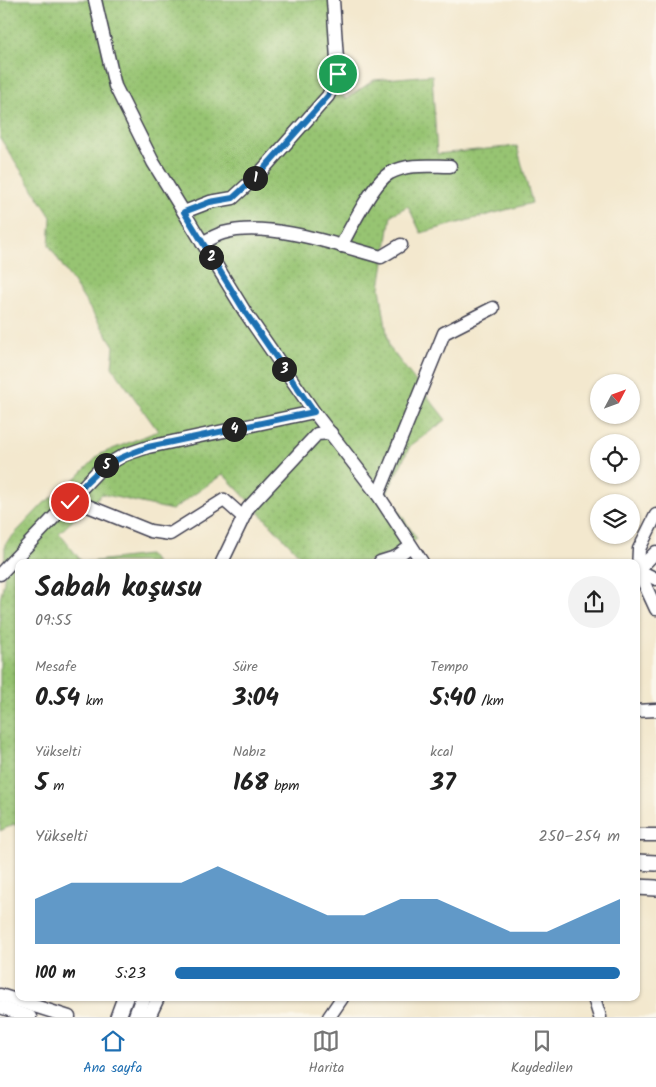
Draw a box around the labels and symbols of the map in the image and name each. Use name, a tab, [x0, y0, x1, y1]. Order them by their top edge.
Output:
pin	[317, 53, 359, 95]
pin: 1	[242, 166, 268, 190]
pin: 2	[198, 244, 224, 270]
pin: 3	[272, 356, 296, 382]
north arrow	[590, 374, 640, 424]
pin: 4	[222, 416, 246, 442]
pin: 5	[94, 452, 118, 478]
pin	[49, 481, 91, 523]

